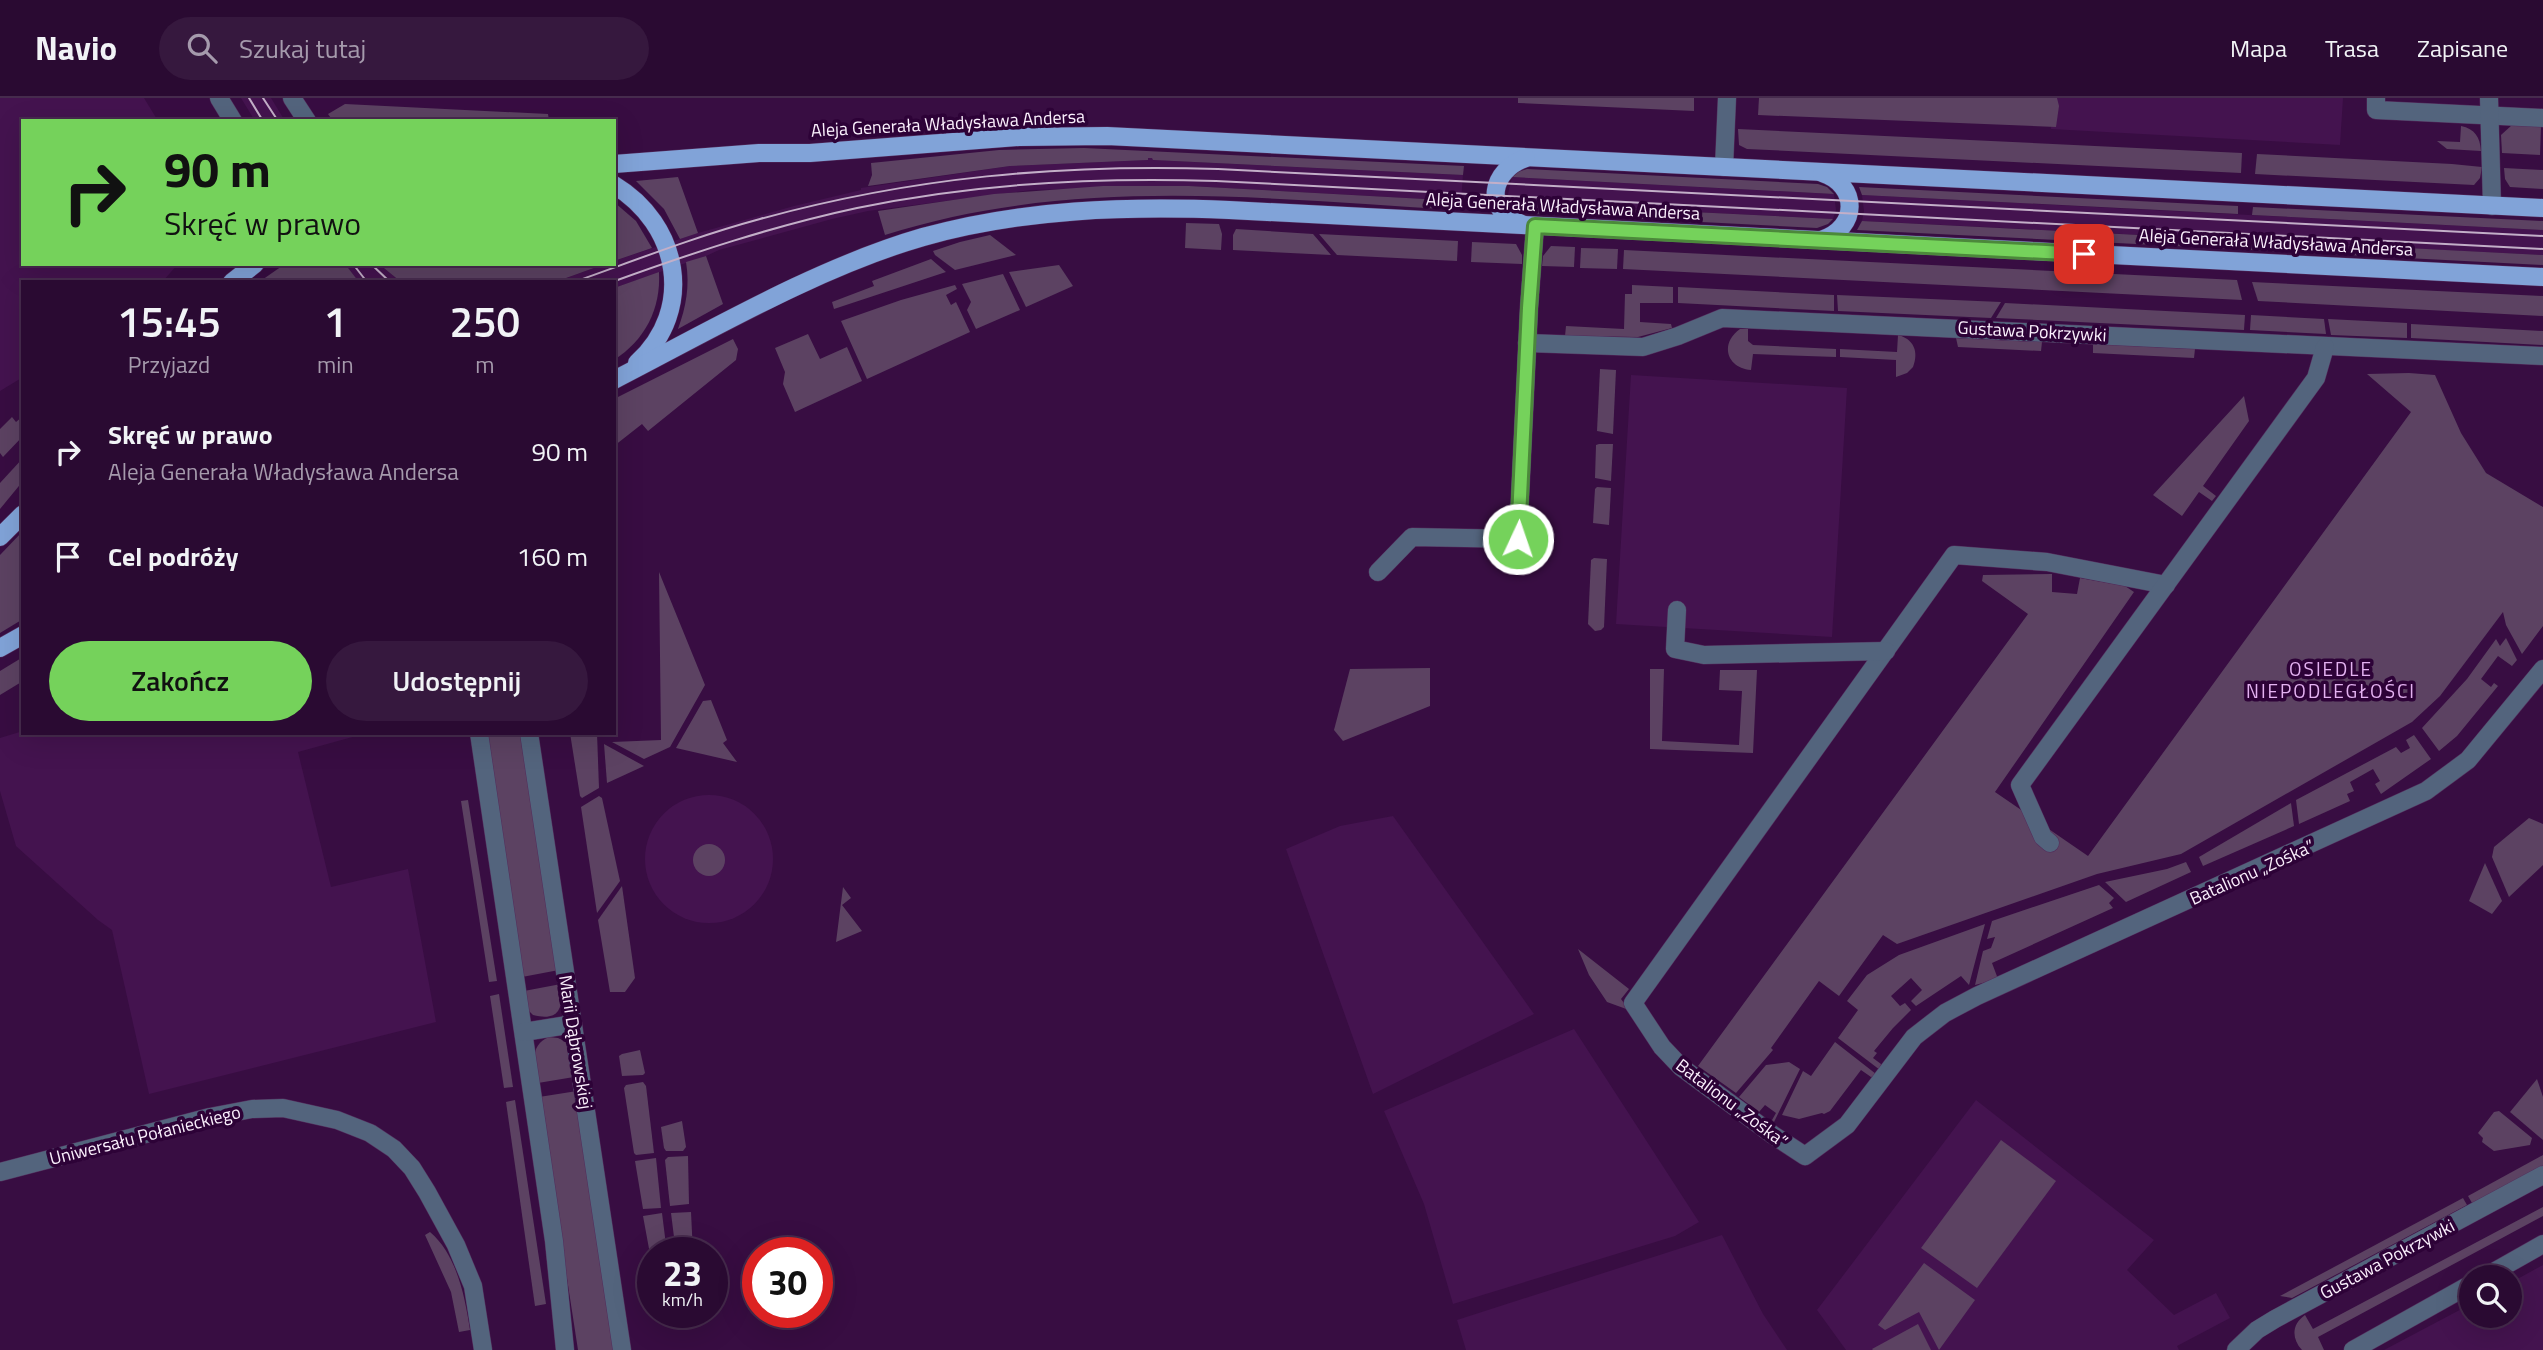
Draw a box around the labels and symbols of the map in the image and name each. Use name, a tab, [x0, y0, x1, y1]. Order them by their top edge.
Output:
street label: Aleja Generała Władysława Andersa	[810, 102, 1086, 144]
street label: Aleja Generała Władysława Andersa	[1425, 185, 1701, 227]
street label: Aleja Generała Władysława Andersa	[2138, 221, 2414, 263]
pin	[2054, 224, 2114, 284]
street label: Gustawa Pokrzywki	[1957, 314, 2107, 348]
position arrow	[1481, 502, 1555, 576]
district label: OSIEDLE NIEPODLEGŁOŚCI	[2246, 654, 2416, 705]
street label: Batalionu „Zośka”	[2185, 832, 2319, 912]
street label: Marii Dąbrowskiej	[552, 973, 600, 1111]
street label: Batalionu „Zośka”	[1670, 1052, 1794, 1154]
street label: Uniwersału Połanieckiego	[47, 1098, 243, 1172]
street label: Gustawa Pokrzywki	[2315, 1212, 2459, 1306]
speed limit sign: 30	[742, 1237, 833, 1328]

